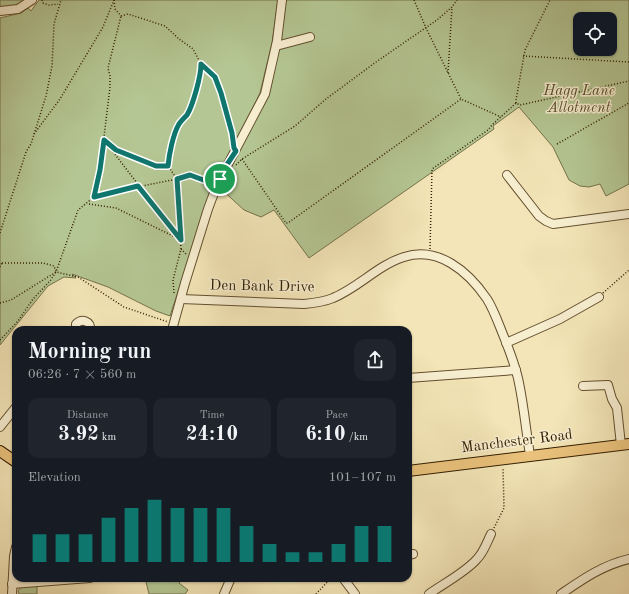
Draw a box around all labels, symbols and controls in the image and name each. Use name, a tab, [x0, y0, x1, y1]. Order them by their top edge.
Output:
map controls	[573, 12, 617, 56]
button: locate	[573, 12, 617, 56]
park label: Hagg Lane Allotment	[542, 84, 615, 116]
pin	[203, 162, 237, 196]
icon: arrive	[209, 168, 231, 190]
street label: Den Bank Drive	[209, 279, 315, 295]
button: share	[354, 339, 396, 381]
text: Morning run	[28, 341, 151, 363]
text: 06:26 · 7 × 560 m	[28, 368, 136, 381]
text: Distance	[67, 410, 108, 421]
text: Time	[200, 410, 224, 421]
text: Pace	[326, 410, 348, 421]
text: 3.92	[58, 425, 99, 445]
text: 24:10	[186, 425, 238, 445]
text: 6:10	[305, 425, 346, 445]
street label: Manchester Road	[460, 428, 574, 456]
text: km	[99, 432, 116, 443]
text: /km	[346, 432, 368, 443]
text: Elevation	[28, 471, 81, 484]
text: 101–107 m	[329, 471, 396, 484]

